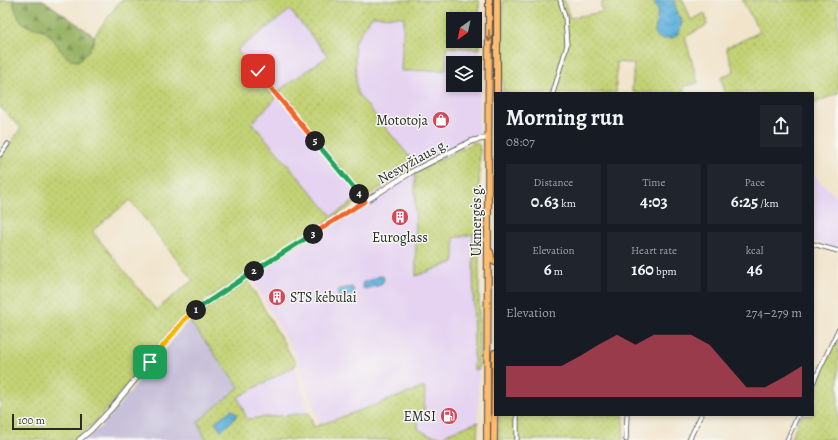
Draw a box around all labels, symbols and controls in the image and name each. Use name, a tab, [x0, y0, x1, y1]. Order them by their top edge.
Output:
north arrow	[446, 12, 482, 48]
map controls	[446, 12, 482, 92]
one-way arrow	[485, 29, 493, 42]
pin	[241, 54, 275, 88]
button: layers	[446, 56, 482, 92]
icon: check	[247, 60, 269, 82]
text: Morning run	[506, 103, 624, 133]
button: share	[760, 105, 802, 147]
shop icon: Mototoja	[431, 110, 451, 130]
place label: Mototoja	[376, 111, 428, 130]
pin: 5	[305, 131, 325, 151]
text: 5	[313, 133, 317, 148]
text: 08:07	[506, 133, 535, 150]
street label: Nesvyžiaus g.	[374, 134, 452, 188]
text: Distance	[534, 175, 573, 190]
text: Time	[643, 175, 665, 190]
text: Pace	[744, 175, 765, 190]
pin: 4	[349, 184, 369, 204]
street label: Ukmergės g.	[467, 184, 486, 256]
text: 4	[356, 186, 362, 201]
text: 0.63	[531, 190, 559, 213]
text: 4:03	[640, 190, 668, 213]
text: 6:25	[731, 190, 758, 213]
text: km	[559, 196, 576, 211]
text: /km	[758, 196, 779, 211]
building icon: Euroglass	[390, 207, 410, 227]
pin: 3	[303, 224, 323, 244]
text: 3	[311, 226, 315, 241]
place label: Euroglass	[372, 228, 428, 247]
text: Elevation	[532, 243, 574, 258]
text: Heart rate	[631, 243, 677, 258]
text: kcal	[746, 243, 763, 258]
text: 6	[544, 258, 552, 281]
text: 160	[631, 258, 654, 281]
text: 46	[747, 258, 763, 281]
pin: 2	[244, 261, 264, 281]
text: 2	[251, 263, 257, 278]
text: m	[552, 264, 563, 279]
text: bpm	[654, 264, 677, 279]
building icon: STS kėbulai	[267, 287, 287, 307]
place label: STS kėbulai	[290, 288, 357, 307]
pin: 1	[186, 300, 206, 320]
text: 1	[194, 302, 198, 317]
text: Elevation	[506, 304, 556, 321]
text: 274–279 m	[746, 304, 802, 321]
pin	[133, 345, 167, 379]
icon: arrive	[139, 351, 161, 373]
fuel station icon: EMSI	[439, 406, 459, 426]
place label: EMSI	[403, 407, 436, 426]
scale bar	[12, 412, 82, 431]
text: 100 m	[18, 413, 45, 428]

